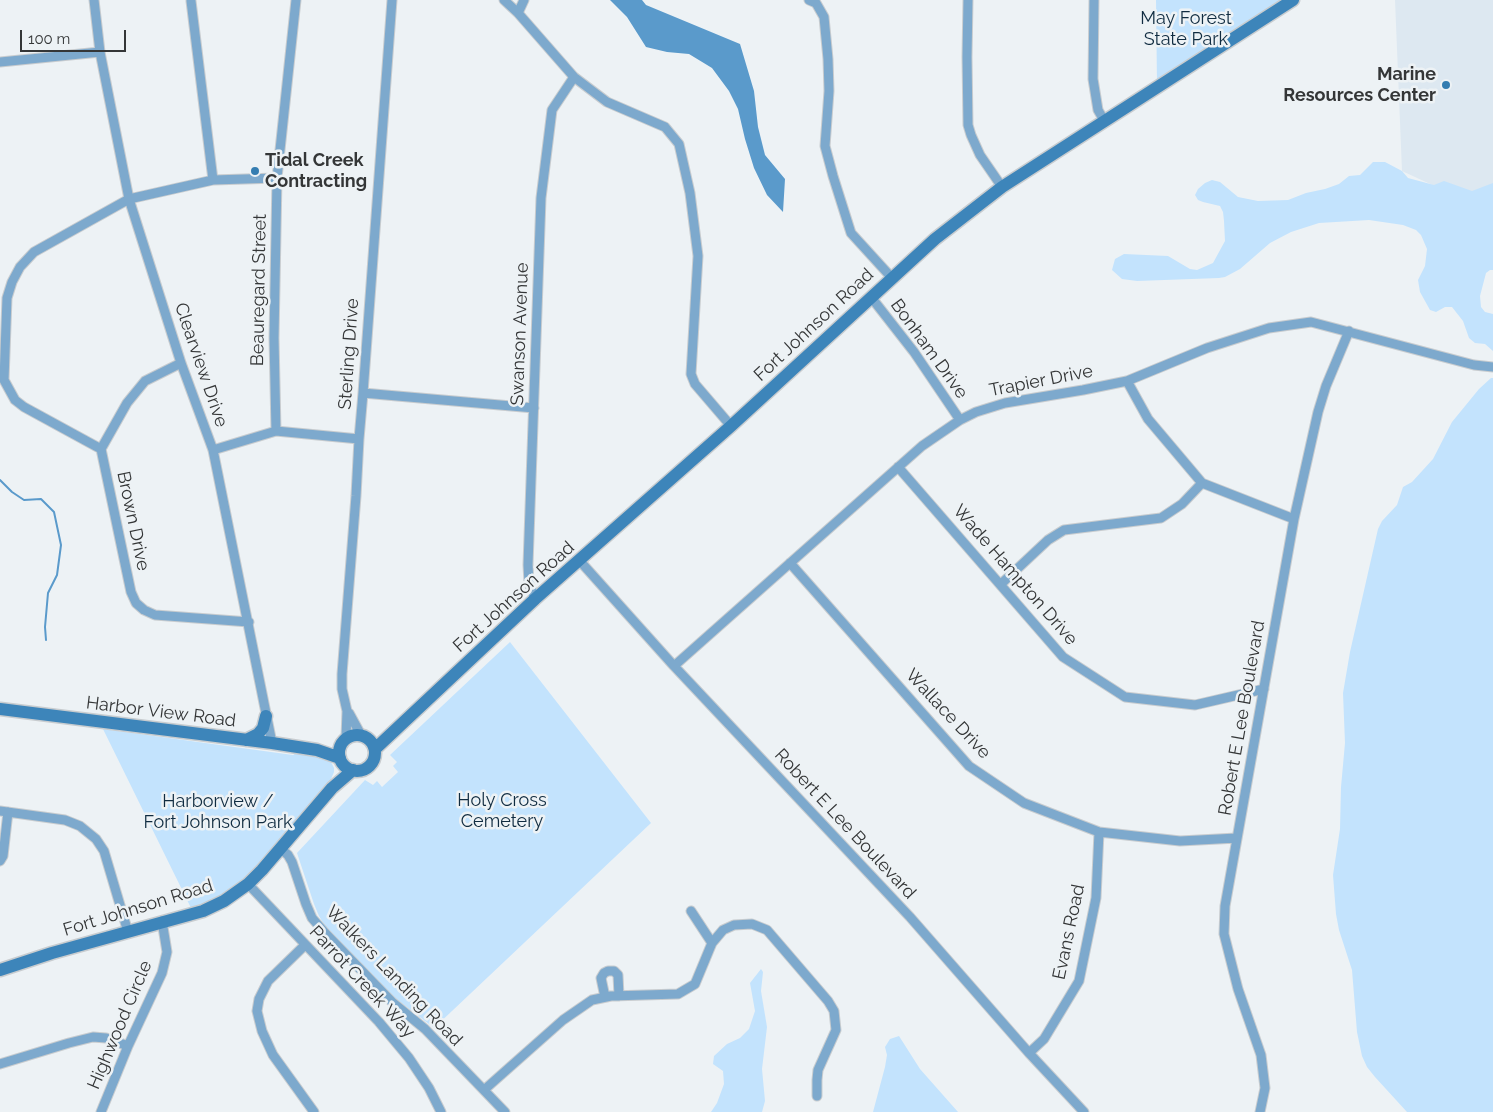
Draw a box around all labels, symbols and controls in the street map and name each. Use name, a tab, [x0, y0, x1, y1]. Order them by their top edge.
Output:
park label: May Forest State Park	[1140, 8, 1232, 50]
scale bar	[22, 20, 129, 52]
text: 100 m	[28, 30, 70, 48]
place label: Marine Resources Center	[1283, 64, 1436, 106]
marker: Marine Resources Center	[1440, 79, 1452, 91]
place label: Tidal Creek Contracting	[265, 150, 367, 192]
marker: Tidal Creek Contracting	[249, 165, 261, 177]
street label: Beauregard Street	[247, 214, 271, 366]
street label: Swanson Avenue	[507, 262, 533, 406]
street label: Fort Johnson Road	[750, 264, 878, 386]
street label: Bonham Drive	[886, 295, 972, 403]
street label: Sterling Drive	[334, 298, 364, 410]
street label: Clearview Drive	[170, 300, 232, 430]
street label: Trapier Drive	[987, 360, 1095, 402]
street label: Brown Drive	[112, 469, 154, 573]
street label: Wade Hampton Drive	[948, 500, 1082, 650]
street label: Fort Johnson Road	[449, 537, 579, 657]
street label: Robert E Lee Boulevard	[1214, 619, 1270, 817]
street label: Wallace Drive	[901, 665, 995, 763]
street label: Harbor View Road	[85, 692, 237, 732]
street label: Robert E Lee Boulevard	[770, 744, 920, 904]
park label: Holy Cross Cemetery	[457, 790, 547, 832]
park label: Harborview / Fort Johnson Park	[143, 791, 293, 834]
street label: Fort Johnson Road	[60, 875, 216, 941]
street label: Evans Road	[1048, 882, 1090, 982]
street label: Walkers Landing Road	[321, 901, 467, 1051]
street label: Parrot Creek Way	[305, 922, 419, 1042]
street label: Highwood Circle	[83, 957, 157, 1093]

